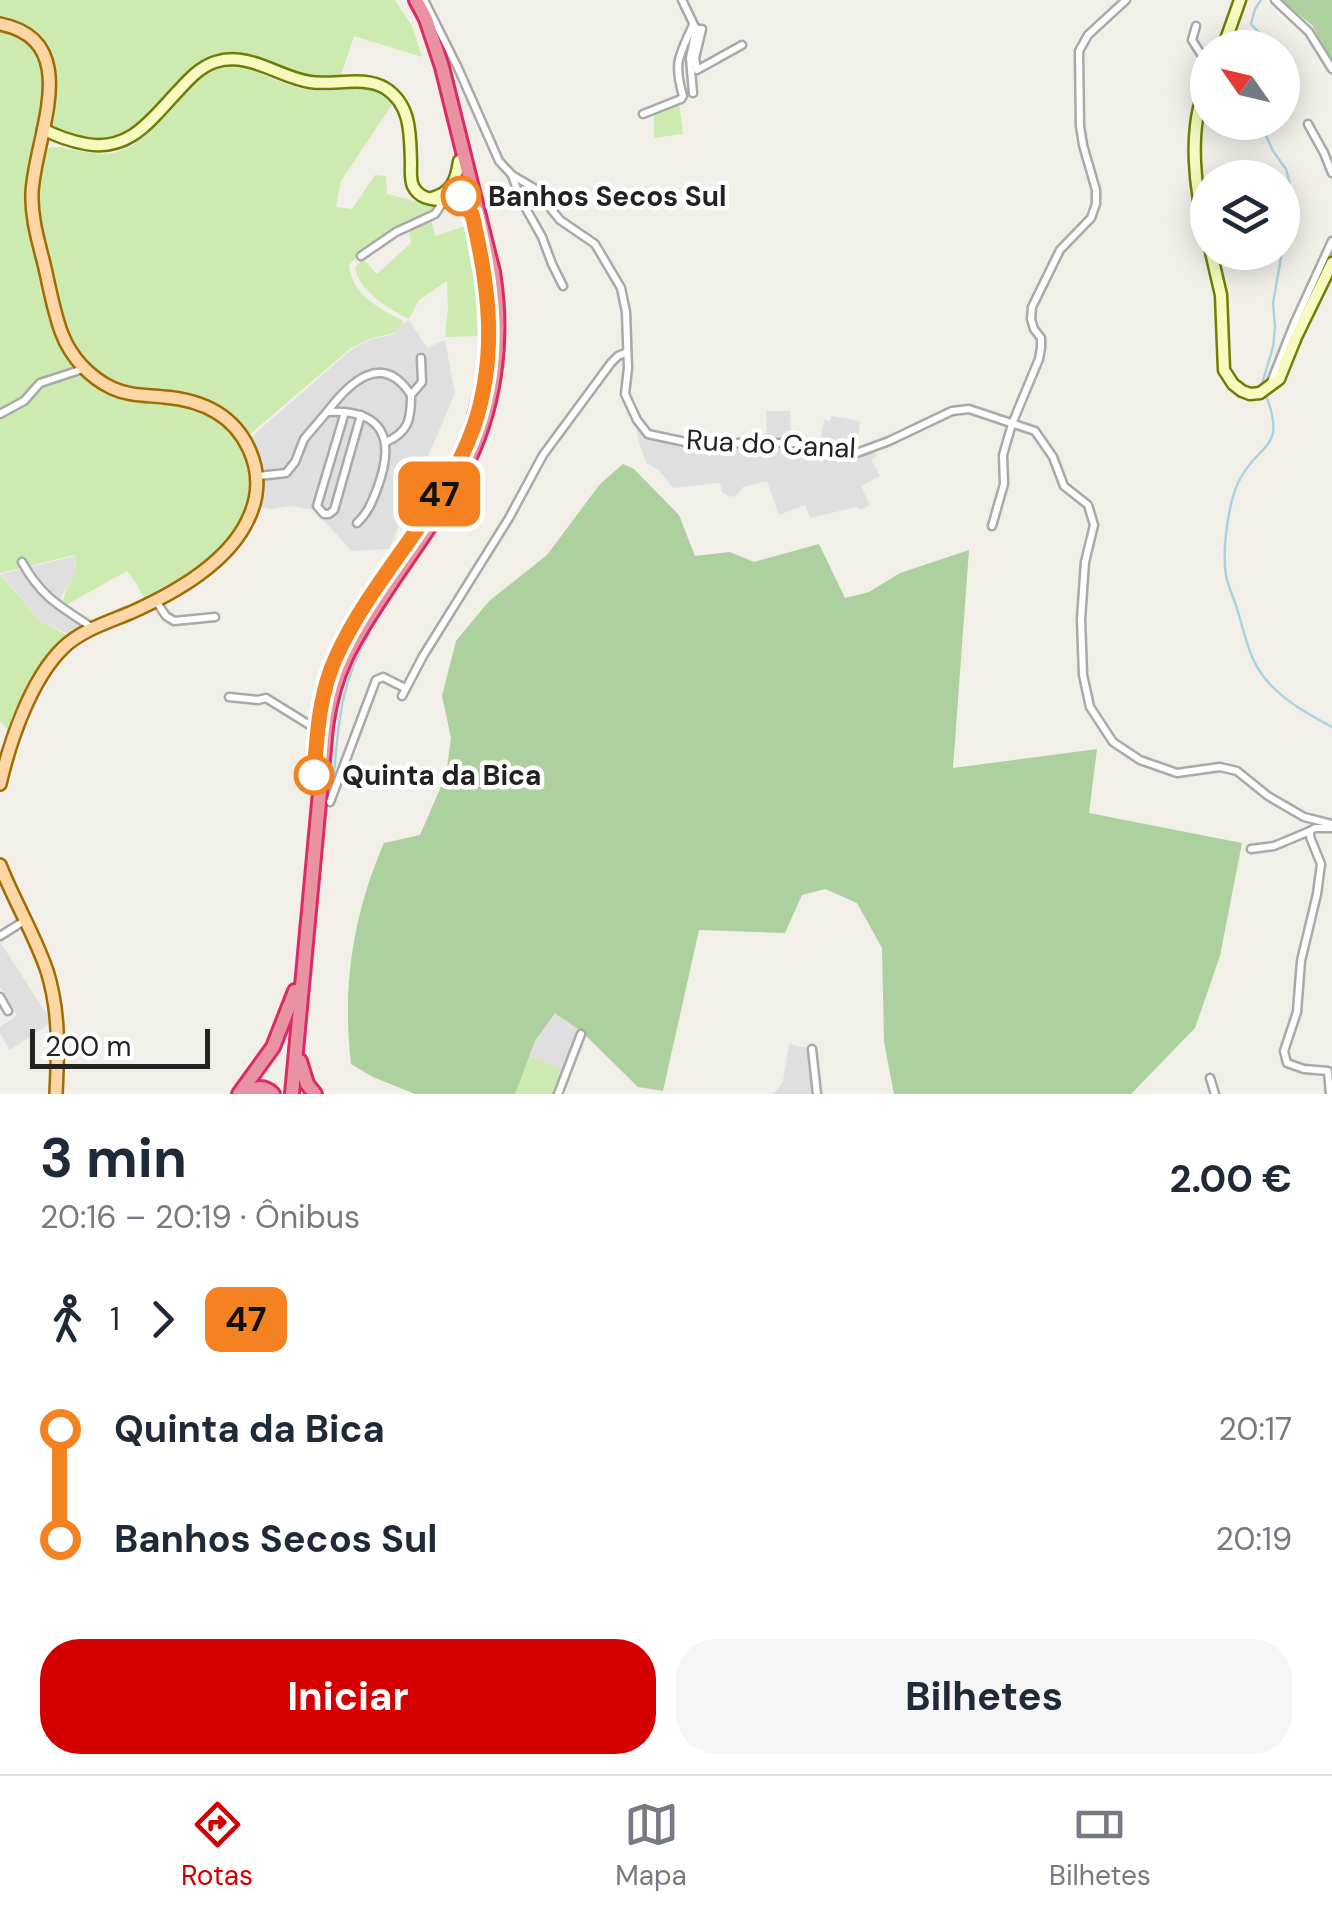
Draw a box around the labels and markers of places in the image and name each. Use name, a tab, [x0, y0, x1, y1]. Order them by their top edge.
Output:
marker: Banhos Secos Sul	[442, 177, 480, 215]
place label: Banhos Secos Sul	[488, 178, 726, 215]
marker: Quinta da Bica	[295, 756, 333, 794]
place label: Quinta da Bica	[342, 757, 542, 794]

